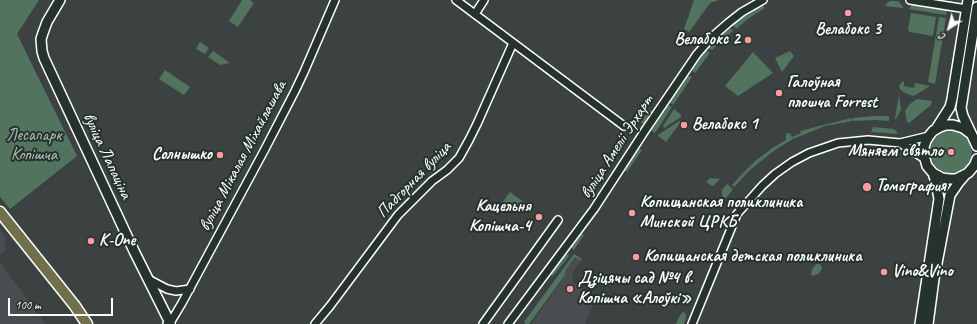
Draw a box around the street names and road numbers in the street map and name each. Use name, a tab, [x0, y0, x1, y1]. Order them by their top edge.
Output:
street label: вуліца Мікалая Міхайлашава	[195, 77, 291, 235]
street label: вуліца Амеліі Эрхарт	[576, 92, 658, 202]
street label: вуліца Лапаціна	[78, 110, 136, 202]
street label: Падгорная вуліца	[372, 137, 456, 223]

